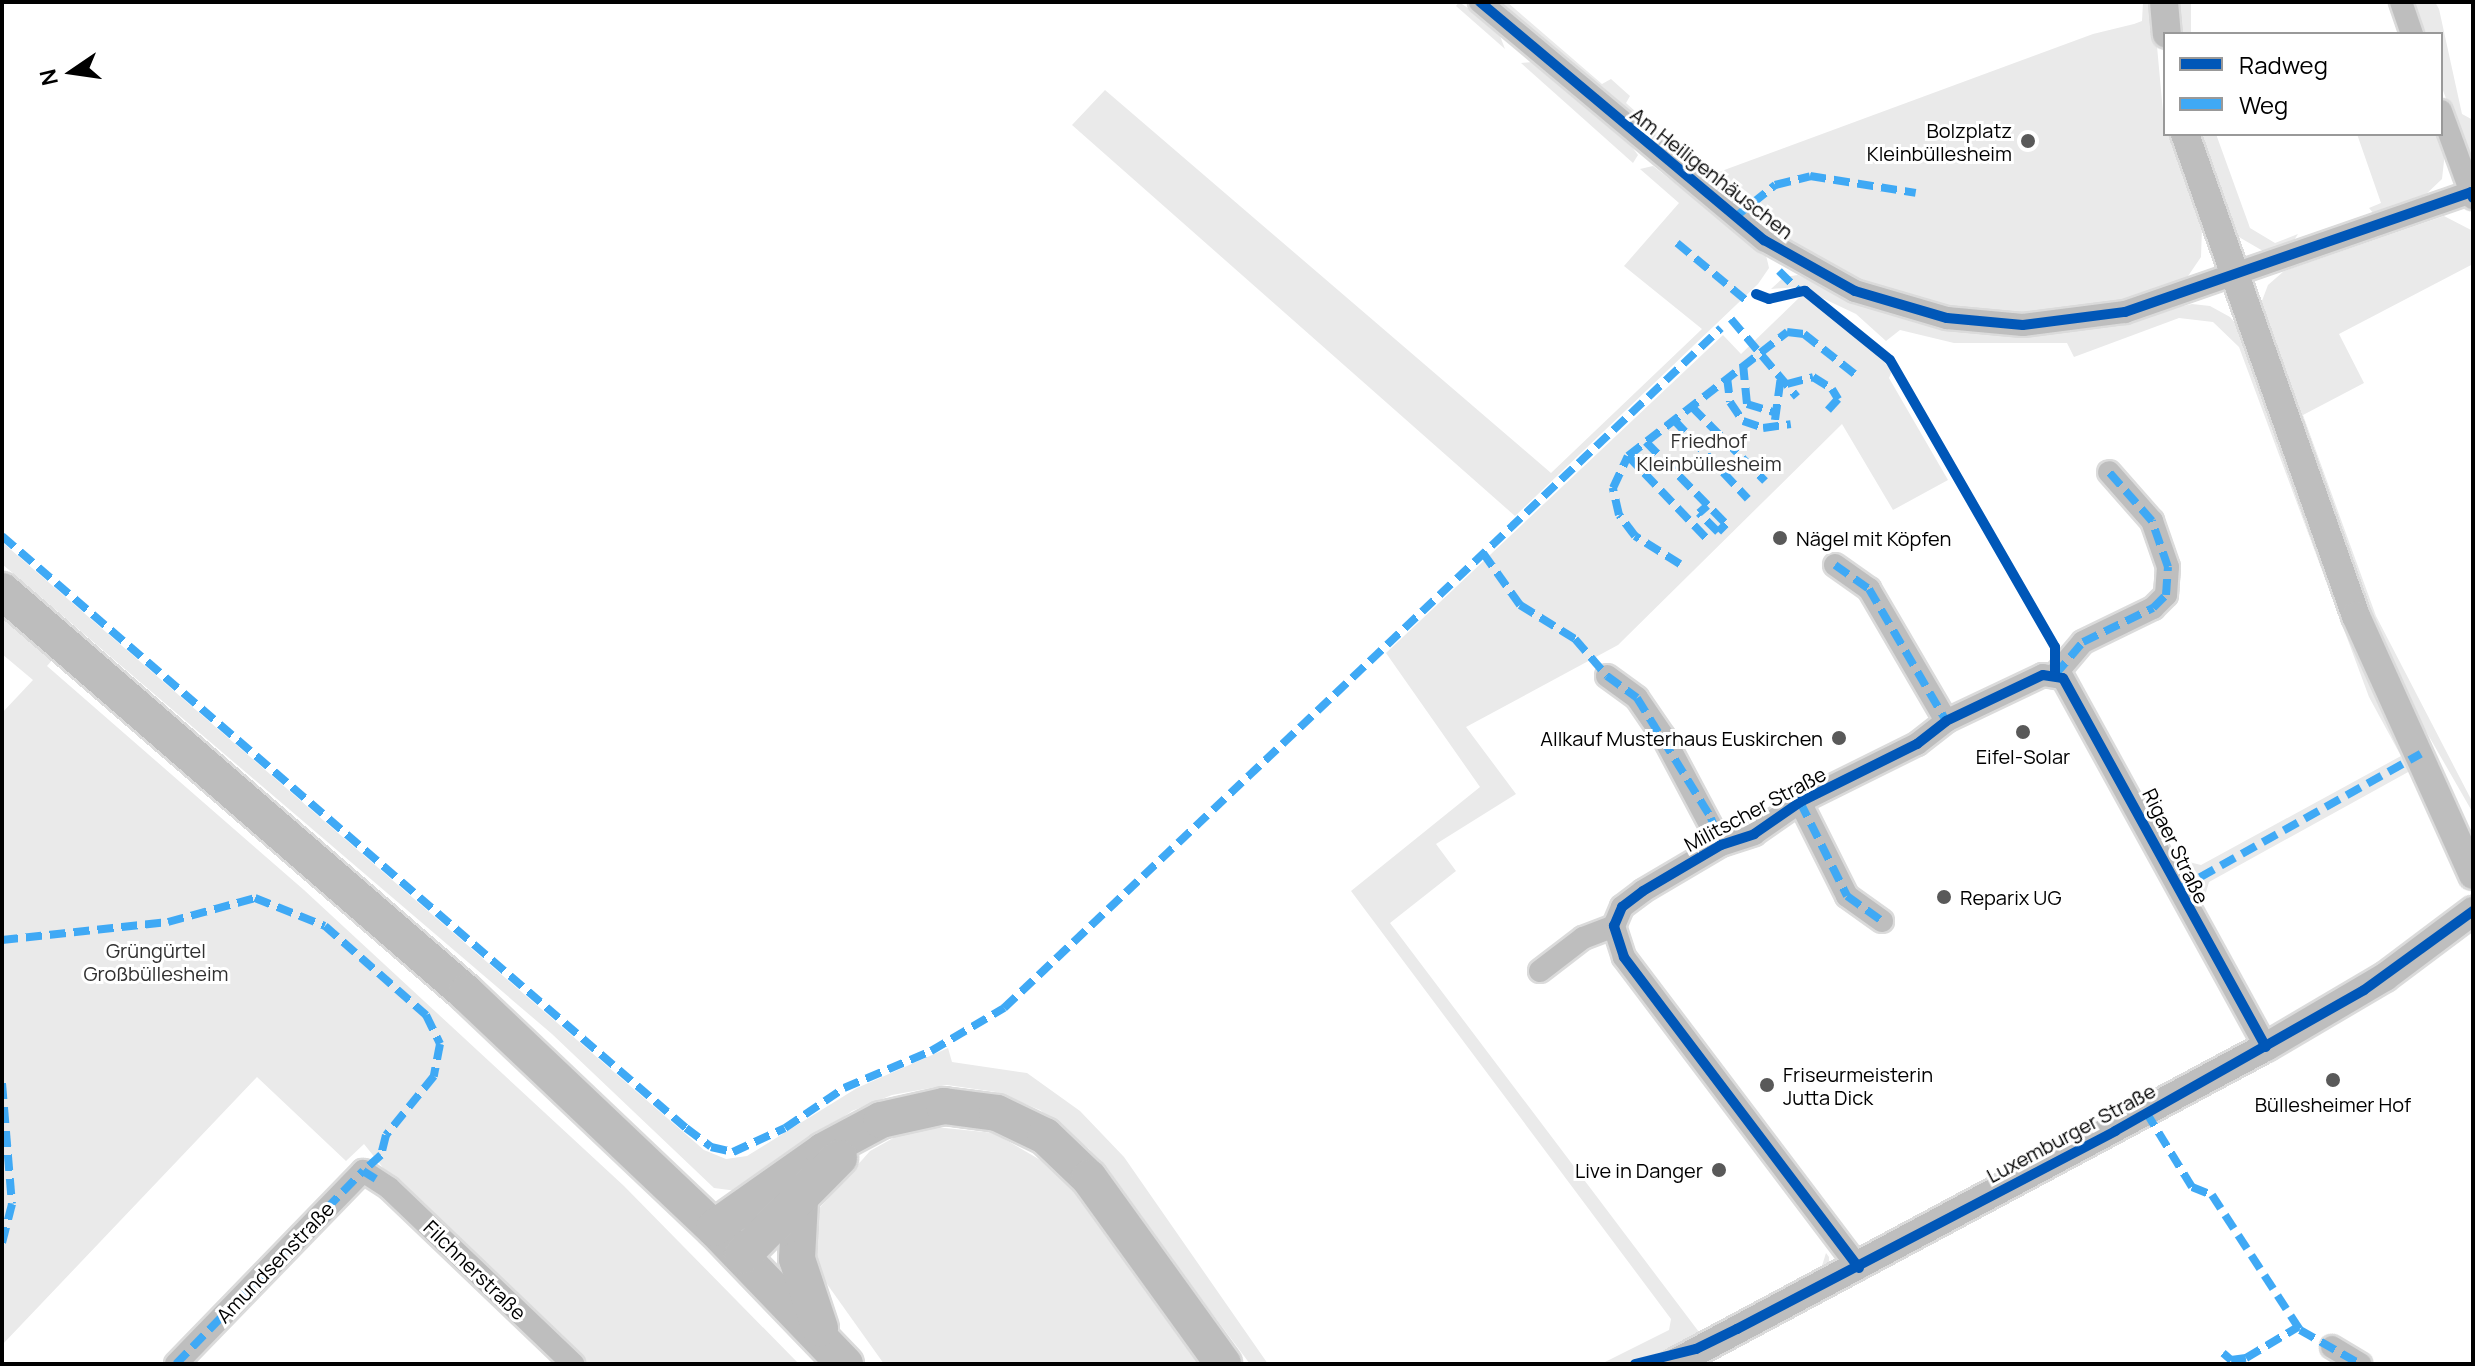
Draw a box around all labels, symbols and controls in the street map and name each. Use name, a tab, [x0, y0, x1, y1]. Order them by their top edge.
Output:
north arrow	[32, 32, 112, 112]
legend	[2163, 32, 2443, 136]
text: Radweg	[2239, 48, 2328, 81]
text: N	[32, 66, 65, 88]
text: Weg	[2239, 88, 2288, 121]
street label: Am Heiligenhäuschen	[1626, 102, 1798, 244]
place label: Bolzplatz Kleinbüllesheim	[1867, 118, 2012, 165]
marker: Bolzplatz Kleinbüllesheim	[2019, 132, 2037, 150]
park label: Friedhof Kleinbüllesheim	[1636, 429, 1782, 476]
place label: Nägel mit Köpfen	[1796, 526, 1951, 550]
marker: Nägel mit Köpfen	[1771, 529, 1789, 547]
marker: Eifel-Solar	[2014, 723, 2032, 741]
place label: Allkauf Musterhaus Euskirchen	[1540, 726, 1823, 750]
marker: Allkauf Musterhaus Euskirchen	[1830, 729, 1848, 747]
place label: Eifel-Solar	[1976, 744, 2070, 768]
street label: Militscher Straße	[1680, 762, 1830, 856]
street label: Rigaer Straße	[2138, 785, 2214, 907]
place label: Reparix UG	[1960, 885, 2062, 909]
marker: Reparix UG	[1935, 888, 1953, 906]
park label: Grüngürtel Großbüllesheim	[83, 938, 229, 985]
place label: Friseurmeisterin Jutta Dick	[1783, 1062, 1933, 1109]
marker: Büllesheimer Hof	[2324, 1071, 2342, 1089]
marker: Friseurmeisterin Jutta Dick	[1758, 1076, 1776, 1094]
street label: Luxemburger Straße	[1982, 1078, 2160, 1188]
place label: Büllesheimer Hof	[2255, 1092, 2411, 1116]
place label: Live in Danger	[1575, 1158, 1703, 1182]
marker: Live in Danger	[1710, 1161, 1728, 1179]
street label: Amundsenstraße	[211, 1196, 339, 1328]
street label: Filchnerstraße	[419, 1215, 531, 1325]

